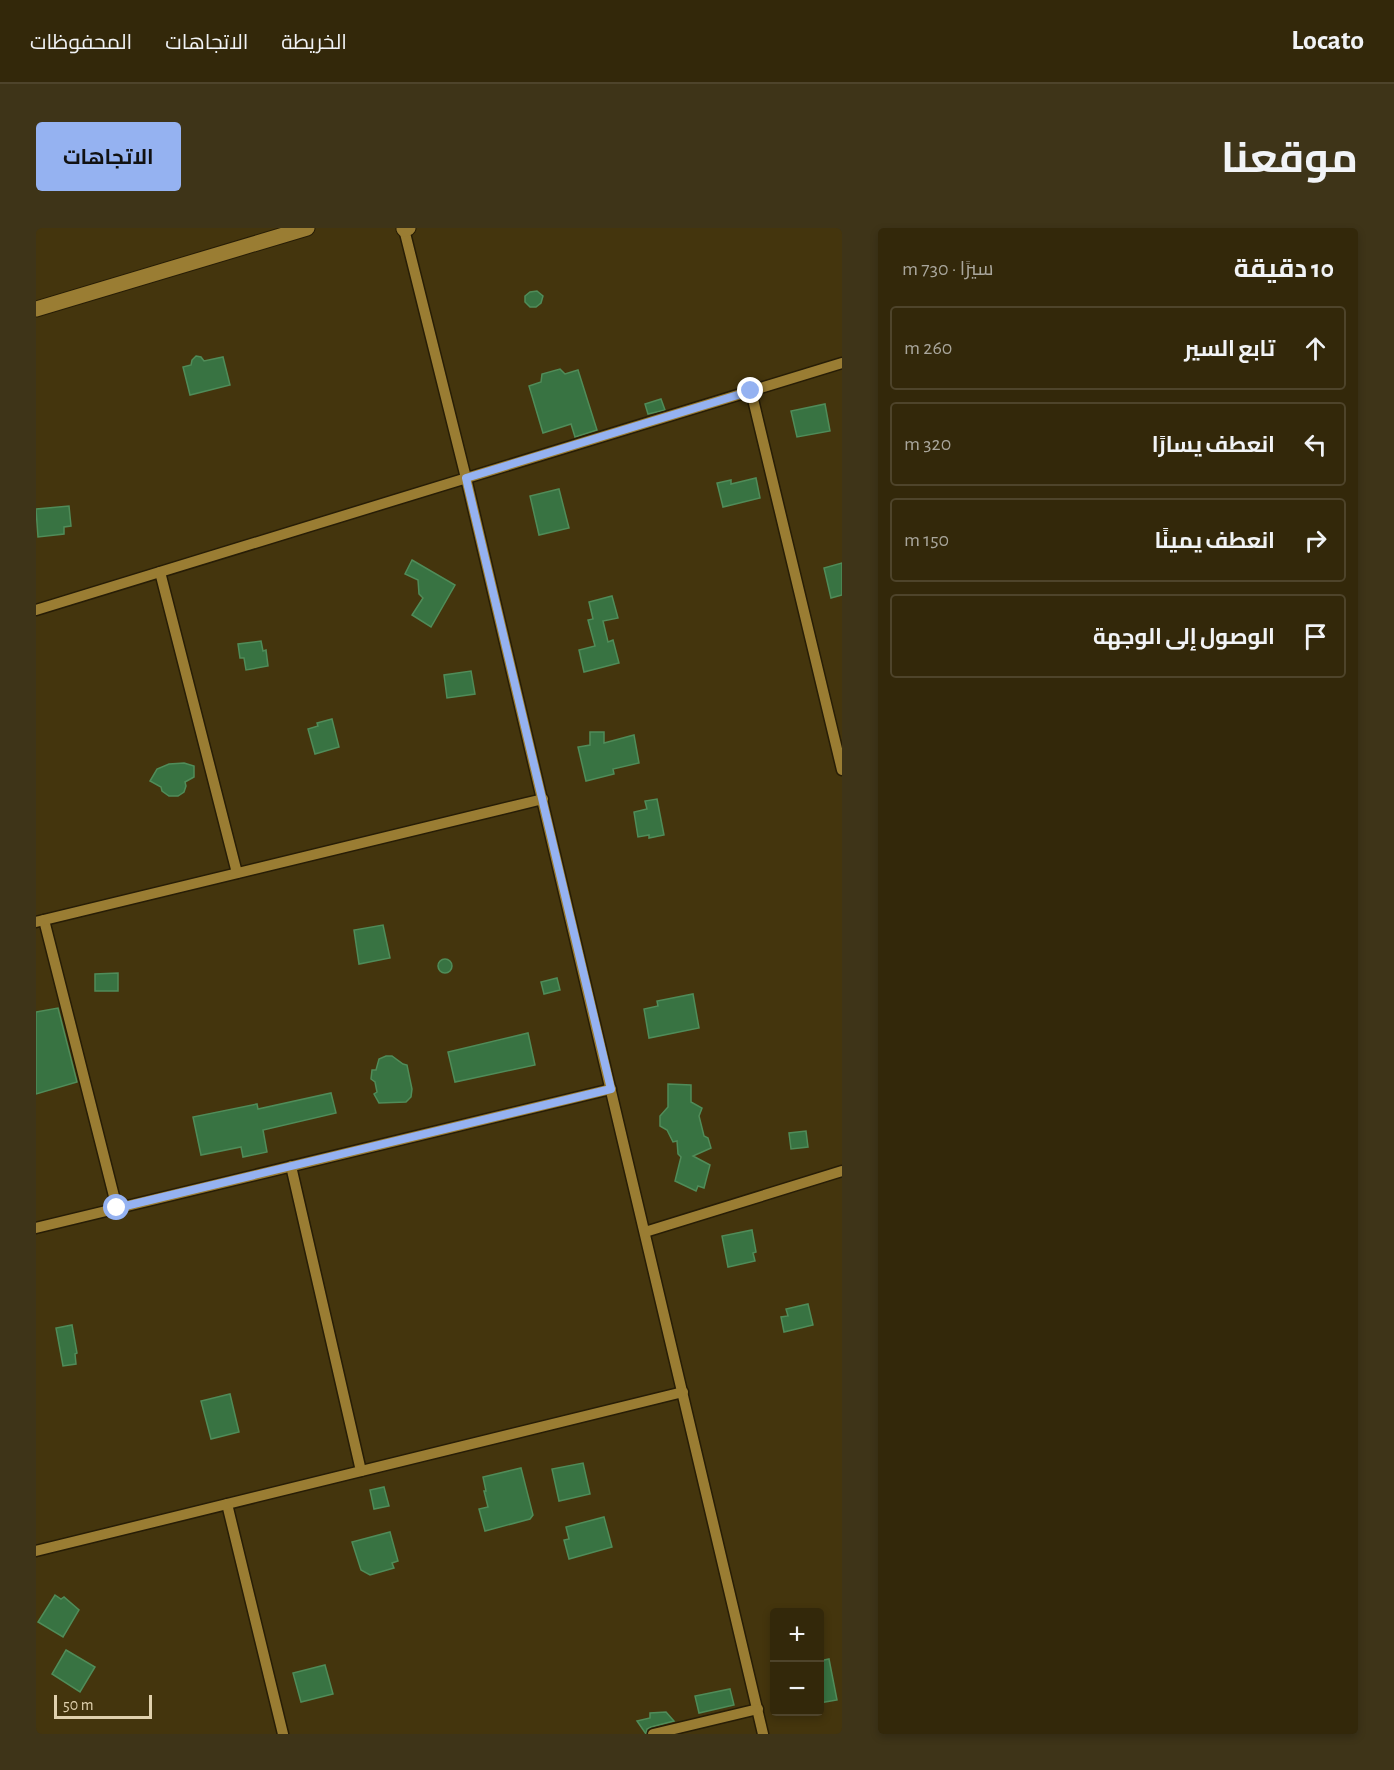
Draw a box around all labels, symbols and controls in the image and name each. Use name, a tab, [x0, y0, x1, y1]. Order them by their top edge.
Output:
text: Locato	[1291, 27, 1364, 55]
text: المحفوظات	[30, 32, 132, 53]
text: الاتجاهات	[165, 32, 248, 53]
text: الخريطة	[281, 32, 347, 53]
button: الاتجاهات	[36, 122, 181, 191]
text: موقعنا	[1221, 138, 1358, 180]
text: 10 دقيقة	[1234, 256, 1334, 282]
text: سيرًا · 730 m	[902, 259, 993, 279]
icon: ahead	[1299, 332, 1332, 365]
text: 260 m	[904, 338, 952, 358]
text: تابع السير	[1184, 338, 1275, 360]
route end	[737, 377, 763, 403]
icon: left	[1299, 428, 1332, 461]
text: 320 m	[904, 434, 951, 454]
text: انعطف يسارًا	[1152, 434, 1275, 456]
icon: right	[1299, 524, 1332, 557]
text: 150 m	[904, 530, 949, 550]
text: انعطف يمينًا	[1154, 530, 1275, 552]
icon: arrive	[1299, 620, 1332, 653]
text: الوصول إلى الوجهة	[1093, 626, 1275, 648]
route start	[103, 1194, 129, 1220]
map controls	[770, 1608, 824, 1716]
button: +	[770, 1608, 824, 1662]
button: −	[770, 1662, 824, 1716]
scale bar	[54, 1692, 152, 1720]
text: 50 m	[63, 1697, 94, 1713]

